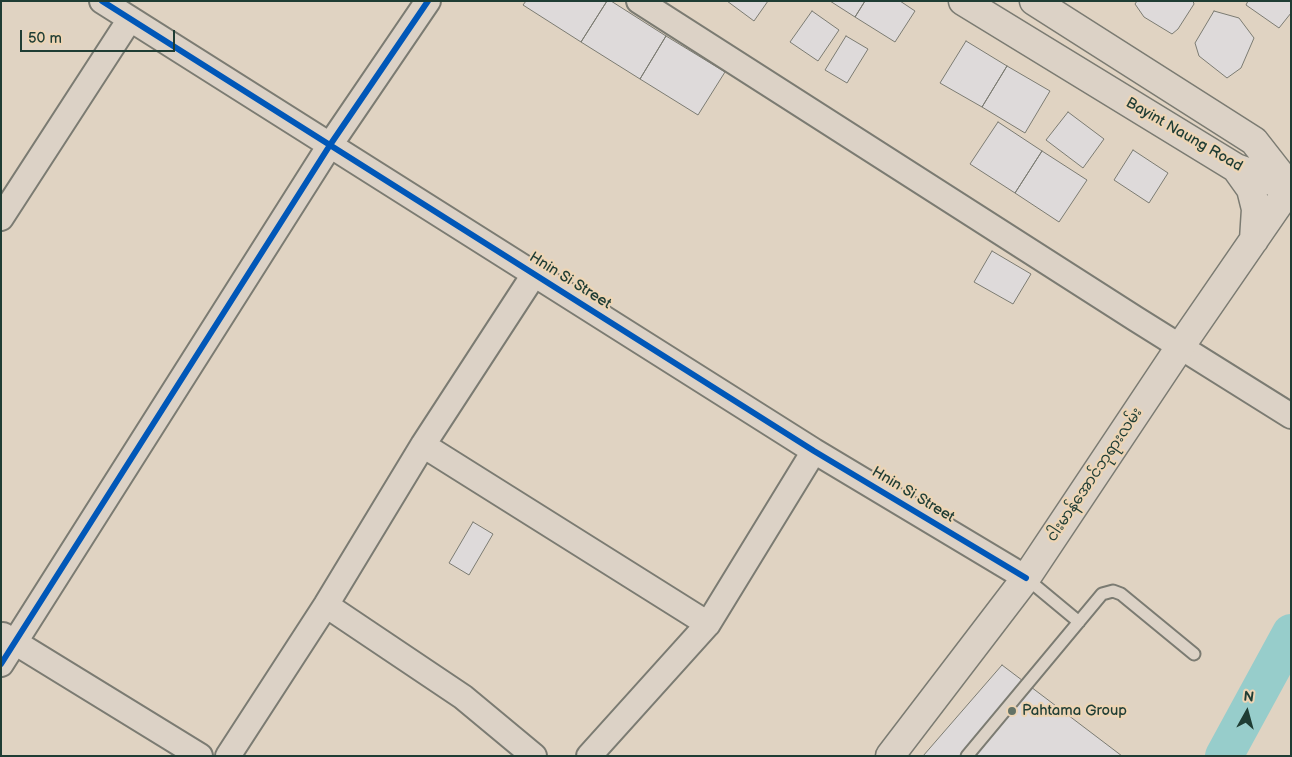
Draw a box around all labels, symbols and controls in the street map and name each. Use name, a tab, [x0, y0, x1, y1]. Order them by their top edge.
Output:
scale bar	[22, 20, 178, 52]
text: 50 m	[28, 29, 62, 48]
street label: Bayint Naung Road	[1122, 94, 1246, 176]
street label: Hnin Si Street	[526, 249, 614, 313]
street label: ငါးမာန်အောင်ဘုရားလမ်း	[1043, 405, 1147, 545]
street label: Hnin Si Street	[868, 463, 958, 527]
north arrow	[1222, 687, 1272, 737]
text: N	[1243, 688, 1255, 706]
place label: Pahtama Group	[1022, 702, 1127, 720]
marker: Pahtama Group	[1006, 705, 1018, 717]

